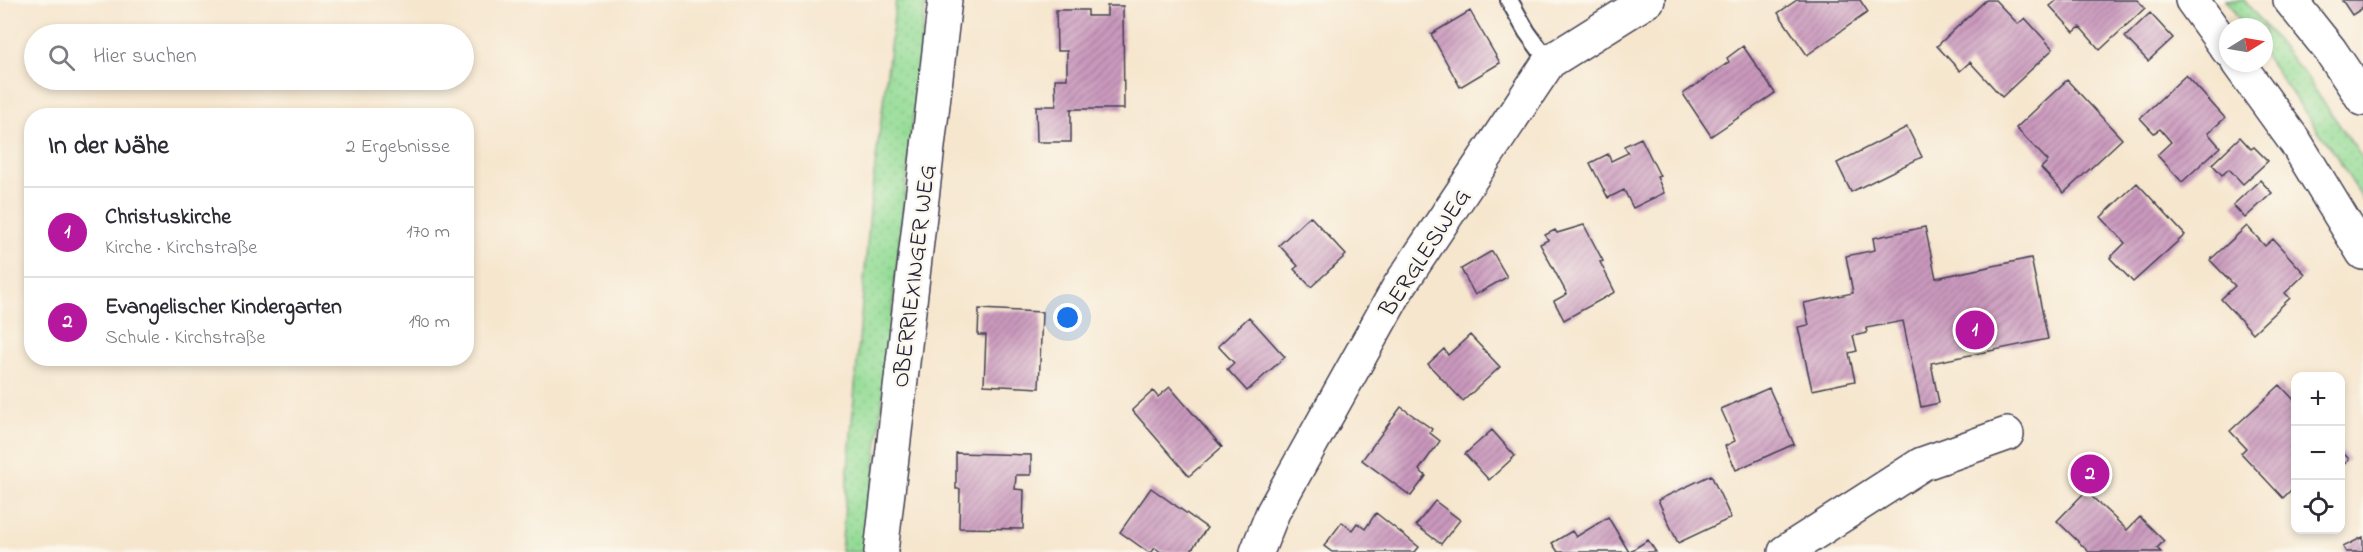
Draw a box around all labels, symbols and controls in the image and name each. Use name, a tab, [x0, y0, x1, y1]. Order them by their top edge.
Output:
north arrow	[2219, 18, 2273, 72]
search box	[24, 24, 474, 90]
icon: search	[45, 41, 78, 74]
text: Hier suchen	[93, 41, 197, 73]
text: In der Nähe	[48, 128, 169, 166]
text: 2 Ergebnisse	[345, 133, 450, 162]
street label: OBERRIEXINGER WEG	[884, 163, 947, 390]
street label: BERGLESWEG	[1371, 182, 1481, 325]
text: Christuskirche	[105, 202, 231, 234]
text: 1	[64, 218, 71, 247]
text: 170 m	[406, 218, 450, 247]
text: Kirche · Kirchstraße	[105, 234, 257, 263]
text: Evangelischer Kindergarten	[105, 292, 342, 324]
your location	[1053, 303, 1082, 332]
text: 2	[63, 308, 72, 337]
text: 190 m	[408, 308, 450, 337]
pin: 1	[1956, 308, 1994, 352]
text: Schule · Kirchstraße	[105, 324, 265, 353]
map controls	[2291, 372, 2345, 534]
button: +	[2291, 372, 2345, 426]
button: −	[2291, 426, 2345, 480]
pin: 2	[2070, 452, 2110, 496]
button: locate	[2291, 480, 2345, 534]

